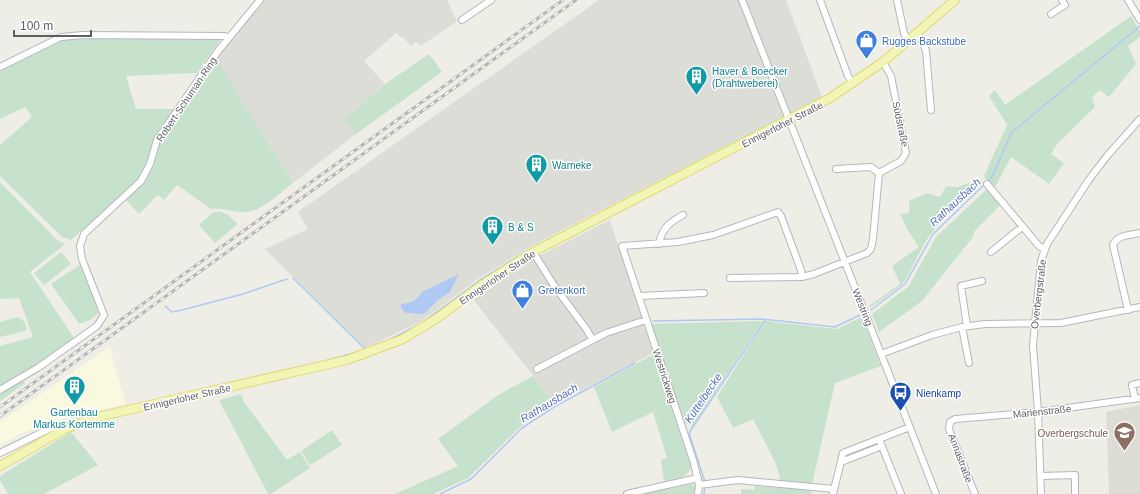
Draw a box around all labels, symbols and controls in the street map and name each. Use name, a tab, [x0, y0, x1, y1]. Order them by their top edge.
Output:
scale bar	[14, 12, 91, 38]
text: 100 m	[20, 19, 53, 33]
shop icon: Rugges Backstube	[854, 28, 880, 61]
place label: Rugges Backstube	[882, 36, 966, 47]
street label: Robert-Schuman-Ring	[154, 55, 219, 144]
building icon: Haver & Boecker (Drahtweberei)	[684, 64, 710, 97]
place label: Haver & Boecker (Drahtweberei)	[712, 66, 788, 89]
street label: Ennigerloher Straße	[740, 99, 825, 150]
street label: Südstraße	[890, 100, 911, 148]
building icon: Warneke	[523, 152, 549, 185]
place label: Warneke	[552, 160, 592, 171]
water label: Rathausbach	[927, 176, 983, 228]
building icon: B & S	[479, 214, 505, 247]
place label: B & S	[508, 222, 534, 233]
street label: Ennigerloher Straße	[457, 248, 538, 307]
street label: Overbergstraße	[1029, 258, 1048, 329]
shop icon: Gretenkort	[510, 277, 536, 310]
place label: Gretenkort	[538, 285, 585, 296]
street label: Westring	[850, 287, 875, 327]
street label: Westrickweg	[651, 348, 678, 405]
water label: Küttelbecke	[682, 371, 724, 425]
building icon: Gartenbau Markus Kortemme	[61, 373, 87, 406]
bus stop icon: Nienkamp	[888, 380, 914, 413]
water label: Rathausbach	[518, 381, 580, 425]
street label: Ennigerloher Straße	[142, 382, 232, 413]
place label: Nienkamp	[916, 388, 961, 399]
street label: Marienstraße	[1012, 403, 1072, 420]
place label: Gartenbau Markus Kortemme	[33, 407, 115, 430]
school or university icon: Overbergschule	[1111, 420, 1137, 453]
place label: Overbergschule	[1037, 428, 1108, 439]
street label: Annastraße	[946, 432, 975, 485]

